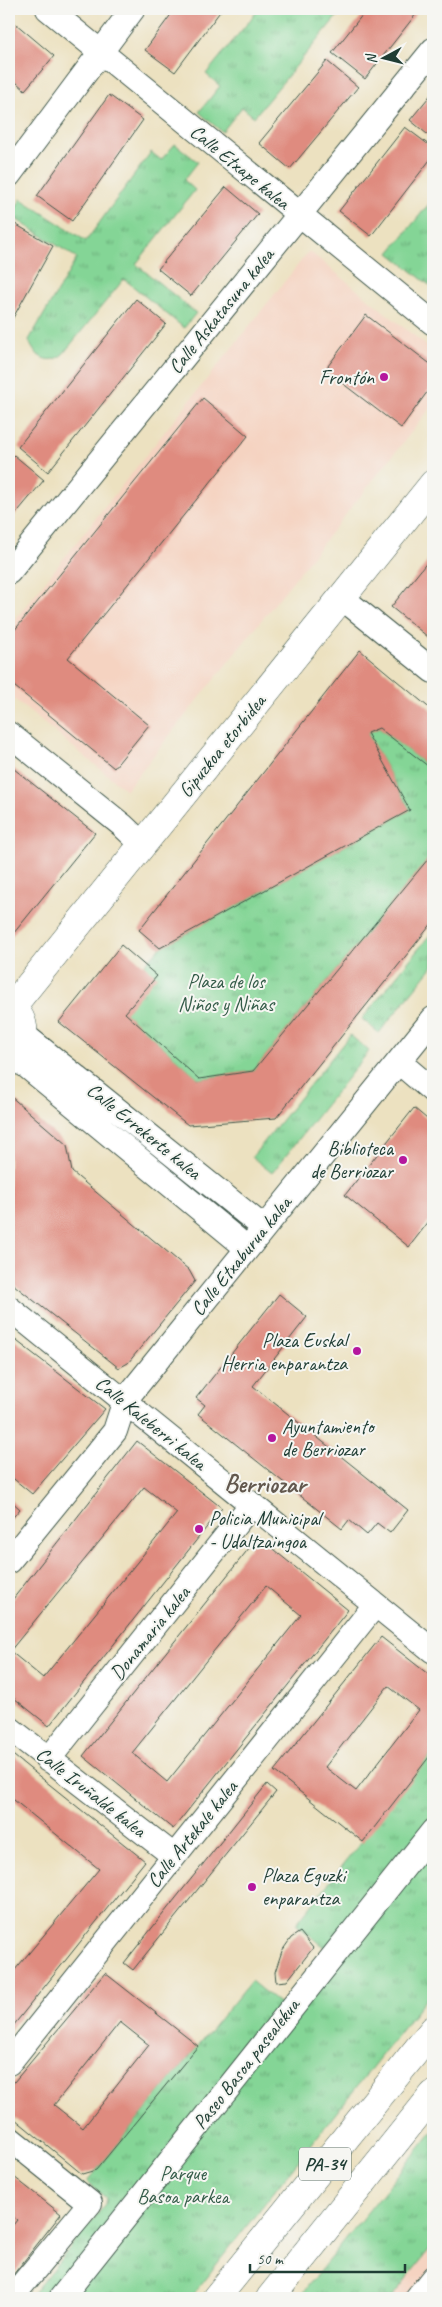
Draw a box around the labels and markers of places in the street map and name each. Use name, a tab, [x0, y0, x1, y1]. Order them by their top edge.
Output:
place label: Frontón	[319, 365, 375, 390]
marker: Frontón	[378, 371, 390, 383]
place label: Biblioteca de Berriozar	[310, 1136, 395, 1184]
marker: Biblioteca de Berriozar	[397, 1154, 409, 1166]
place label: Plaza Euskal Herria enparantza	[221, 1328, 351, 1376]
marker: Plaza Euskal Herria enparantza	[351, 1345, 363, 1357]
place label: Ayuntamiento de Berriozar	[282, 1414, 376, 1462]
marker: Ayuntamiento de Berriozar	[266, 1432, 278, 1444]
place label: Policia Municipal - Udaltzaingoa	[209, 1506, 324, 1554]
marker: Policia Municipal - Udaltzaingoa	[193, 1523, 205, 1535]
place label: Plaza Eguzki enparantza	[262, 1863, 347, 1911]
marker: Plaza Eguzki enparantza	[246, 1881, 258, 1893]

